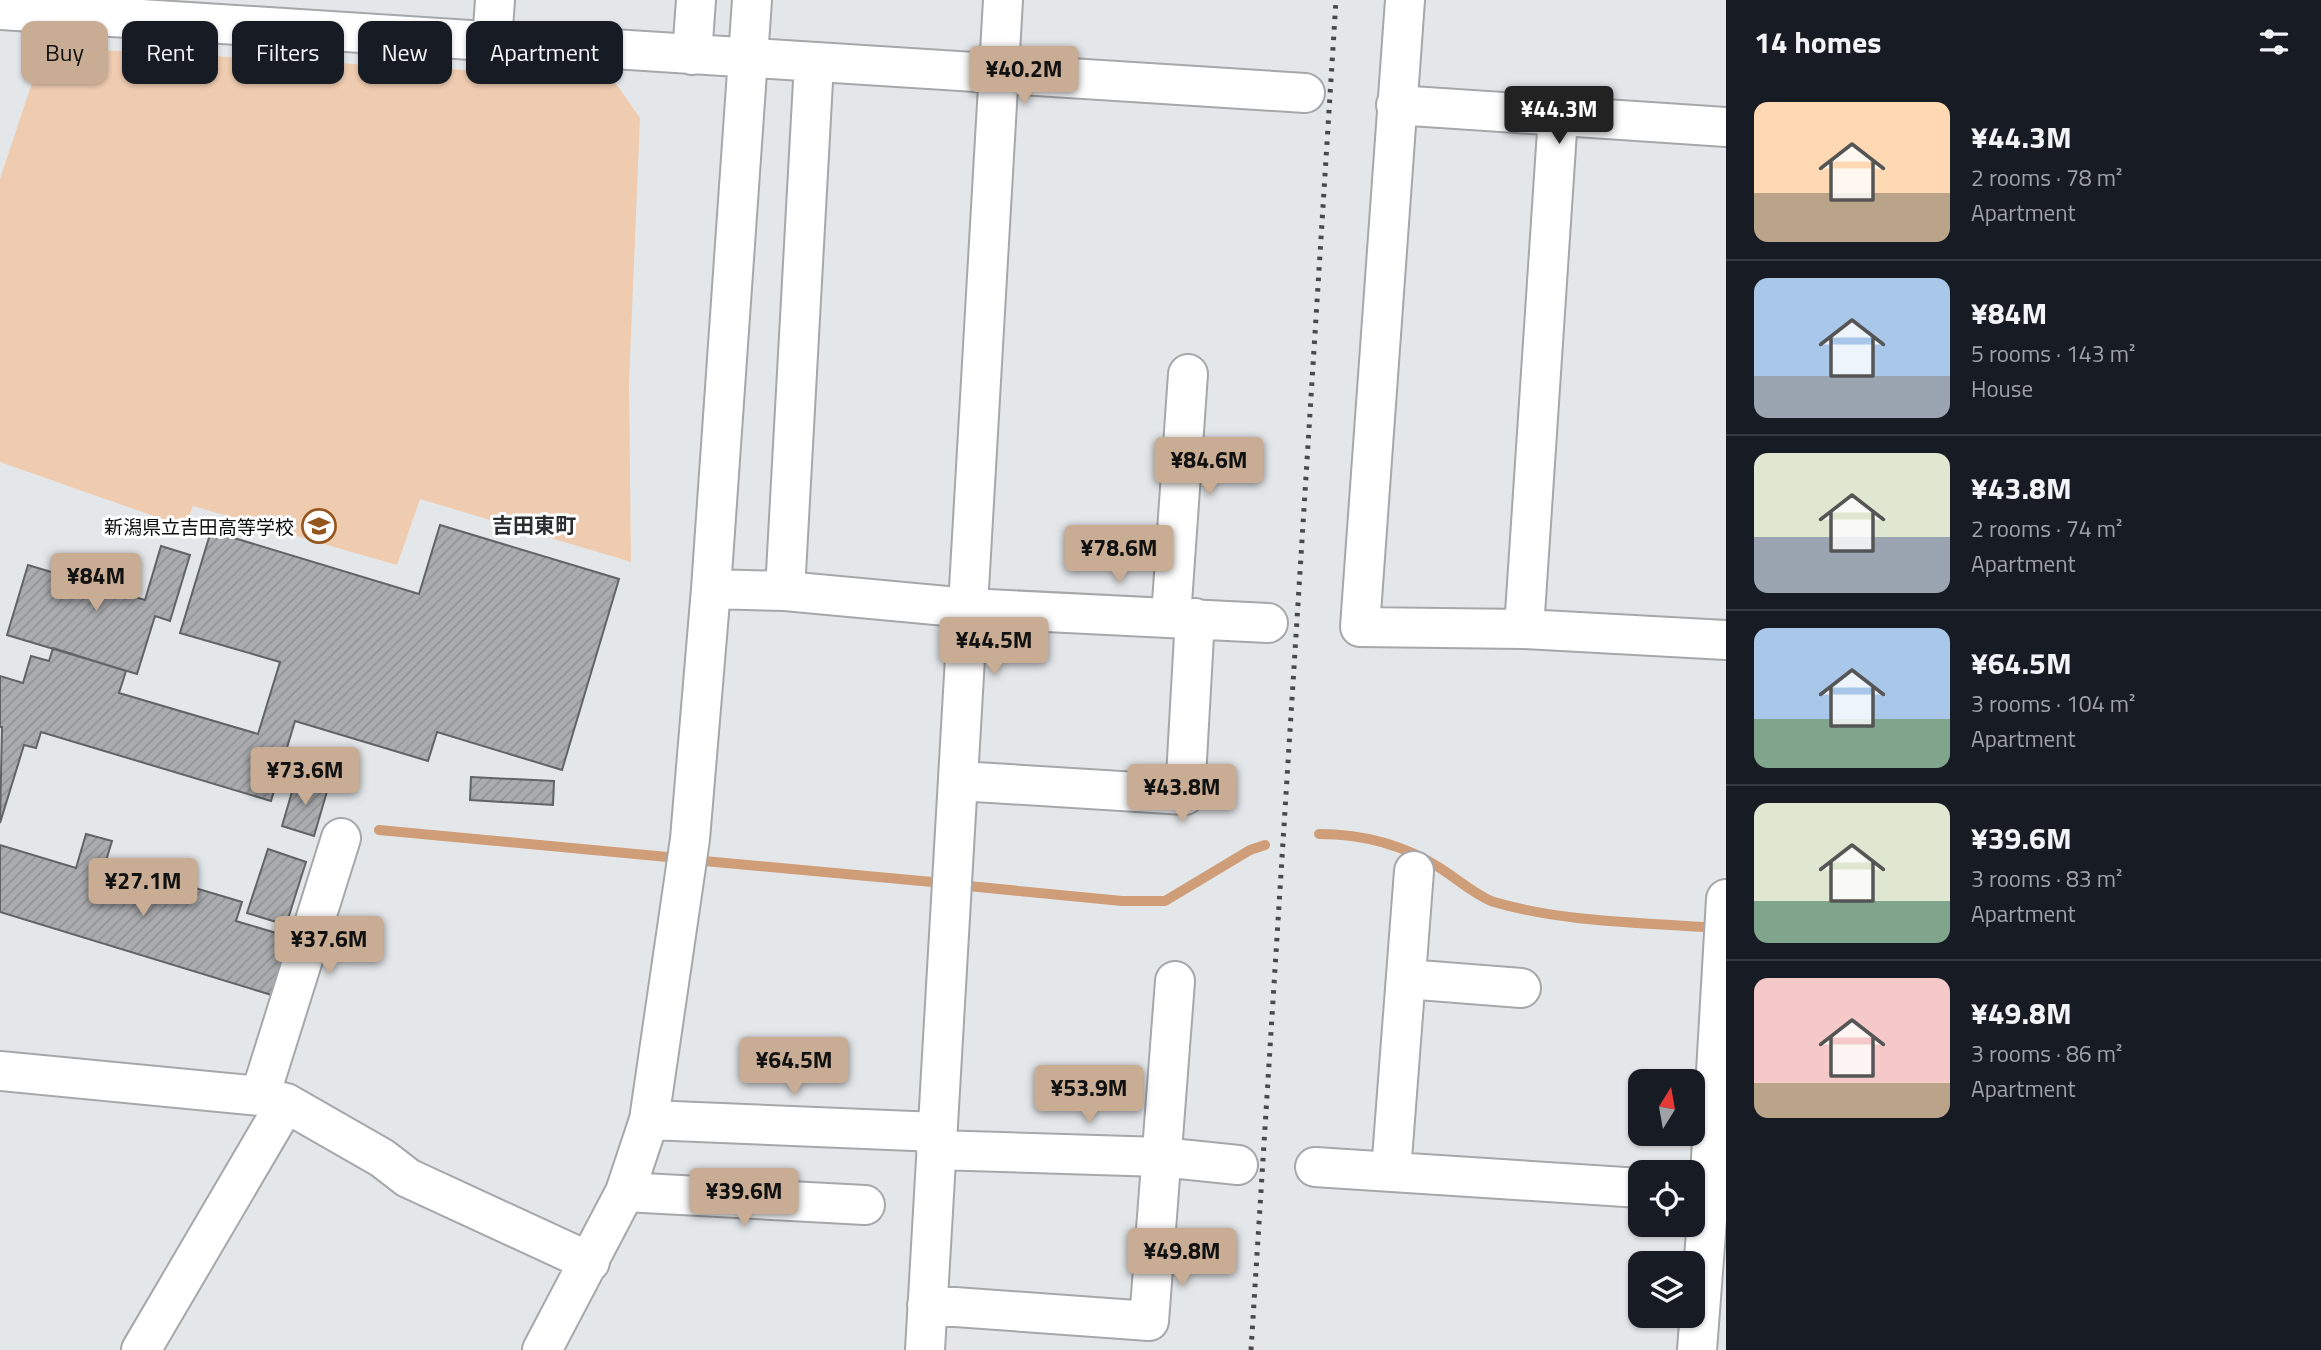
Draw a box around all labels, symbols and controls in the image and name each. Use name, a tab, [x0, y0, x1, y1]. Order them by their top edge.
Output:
text: 14 homes	[1754, 19, 1881, 65]
chip: Buy	[21, 21, 108, 84]
chip: Rent	[122, 21, 218, 84]
chip: Filters	[232, 21, 344, 84]
chip: New	[358, 21, 452, 84]
chip: Apartment	[466, 21, 623, 84]
icon: filters	[2255, 23, 2293, 61]
pin: ¥40.2M	[967, 46, 1081, 106]
text: ¥40.2M	[985, 51, 1063, 86]
pin: ¥44.3M	[1502, 86, 1616, 146]
text: ¥44.3M	[1520, 91, 1598, 126]
text: ¥44.3M	[1971, 114, 2072, 160]
icon: home	[1810, 130, 1894, 214]
text: 2 rooms · 78 m²	[1971, 160, 2122, 195]
text: Apartment	[1971, 195, 2076, 230]
text: ¥84M	[1971, 290, 2047, 336]
icon: home	[1810, 306, 1894, 390]
text: 5 rooms · 143 m²	[1971, 336, 2135, 371]
text: House	[1971, 371, 2033, 406]
pin: ¥84.6M	[1152, 438, 1266, 497]
text: ¥84.6M	[1170, 442, 1248, 477]
text: ¥43.8M	[1971, 465, 2072, 511]
icon: home	[1810, 481, 1894, 565]
school or university icon: 新潟県立吉田高等学校	[300, 507, 338, 545]
district label: 吉田東町	[492, 509, 576, 541]
text: 2 rooms · 74 m²	[1971, 511, 2122, 546]
place label: 新潟県立吉田高等学校	[104, 512, 294, 541]
pin: ¥78.6M	[1062, 526, 1176, 585]
text: ¥78.6M	[1080, 530, 1158, 565]
text: Apartment	[1971, 546, 2076, 581]
pin: ¥84M	[55, 554, 137, 613]
text: ¥84M	[67, 558, 125, 593]
pin: ¥44.5M	[937, 618, 1051, 677]
text: ¥44.5M	[955, 622, 1033, 657]
text: ¥64.5M	[1971, 640, 2072, 686]
icon: home	[1810, 656, 1894, 740]
text: 3 rooms · 104 m²	[1971, 686, 2135, 721]
text: Apartment	[1971, 721, 2076, 756]
pin: ¥73.6M	[248, 748, 362, 807]
text: ¥73.6M	[266, 752, 344, 787]
pin: ¥43.8M	[1125, 764, 1239, 824]
text: ¥43.8M	[1143, 769, 1221, 804]
text: ¥39.6M	[1971, 815, 2072, 861]
icon: home	[1810, 831, 1894, 915]
pin: ¥27.1M	[86, 858, 200, 918]
text: 3 rooms · 83 m²	[1971, 861, 2122, 896]
text: ¥27.1M	[104, 863, 182, 898]
text: Apartment	[1971, 896, 2076, 931]
pin: ¥37.6M	[272, 916, 386, 976]
text: ¥37.6M	[290, 921, 368, 956]
text: ¥49.8M	[1971, 990, 2072, 1036]
icon: home	[1810, 1006, 1894, 1090]
text: 3 rooms · 86 m²	[1971, 1036, 2122, 1071]
pin: ¥64.5M	[737, 1038, 851, 1097]
text: ¥64.5M	[755, 1042, 833, 1077]
pin: ¥53.9M	[1032, 1066, 1146, 1125]
north arrow	[1628, 1069, 1704, 1146]
map controls	[1628, 1069, 1705, 1328]
text: ¥53.9M	[1050, 1070, 1128, 1105]
text: Apartment	[1971, 1071, 2076, 1106]
button: locate	[1628, 1160, 1705, 1237]
pin: ¥39.6M	[687, 1168, 801, 1228]
text: ¥39.6M	[705, 1173, 783, 1208]
pin: ¥49.8M	[1125, 1228, 1239, 1288]
text: ¥49.8M	[1143, 1233, 1221, 1268]
button: layers	[1628, 1251, 1705, 1328]

